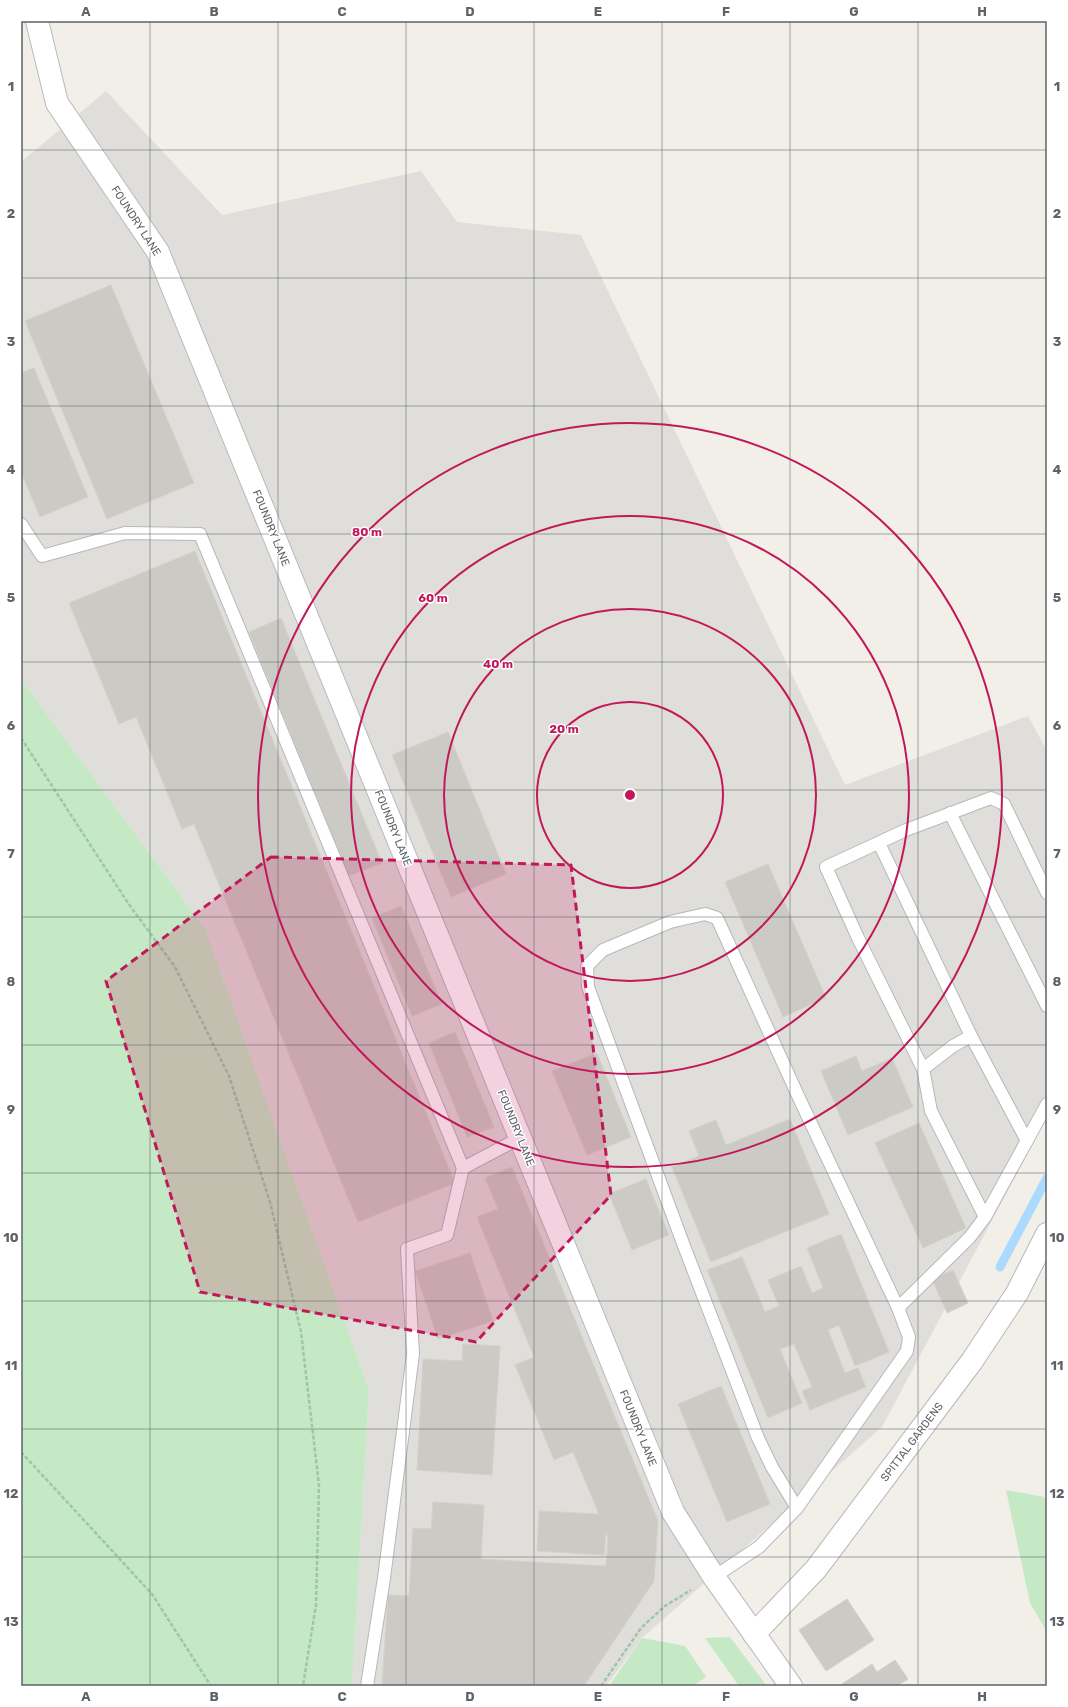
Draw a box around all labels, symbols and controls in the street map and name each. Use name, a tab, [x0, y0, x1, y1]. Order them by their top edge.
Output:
text: A	[81, 4, 91, 19]
text: B	[209, 4, 219, 19]
text: C	[337, 4, 347, 19]
text: D	[465, 4, 475, 19]
text: E	[594, 4, 602, 19]
text: F	[722, 4, 730, 19]
text: G	[849, 4, 859, 19]
text: H	[977, 4, 987, 19]
text: 1	[8, 79, 14, 94]
text: 1	[1054, 79, 1060, 94]
street label: FOUNDRY LANE	[108, 183, 164, 259]
text: 2	[7, 206, 15, 221]
text: 2	[1053, 206, 1061, 221]
text: 3	[7, 334, 16, 349]
text: 3	[1053, 334, 1062, 349]
text: 4	[7, 462, 16, 477]
text: 4	[1053, 462, 1062, 477]
street label: FOUNDRY LANE	[250, 488, 292, 568]
text: 80 m	[352, 525, 382, 539]
text: 5	[7, 590, 15, 605]
text: 5	[1053, 590, 1061, 605]
text: 60 m	[418, 591, 448, 605]
text: 40 m	[483, 657, 513, 671]
text: 6	[7, 718, 16, 733]
text: 6	[1053, 718, 1062, 733]
text: 20 m	[549, 722, 579, 736]
street label: FOUNDRY LANE	[372, 788, 414, 868]
centre of rings	[623, 788, 637, 802]
text: 7	[7, 846, 15, 861]
text: 7	[1053, 846, 1061, 861]
text: 8	[7, 974, 16, 989]
text: 8	[1053, 974, 1062, 989]
street label: FOUNDRY LANE	[495, 1088, 537, 1168]
text: 9	[7, 1102, 15, 1117]
text: 9	[1053, 1102, 1061, 1117]
text: 10	[3, 1230, 19, 1245]
text: 10	[1049, 1230, 1065, 1245]
text: 11	[5, 1358, 17, 1373]
text: 11	[1051, 1358, 1063, 1373]
street label: FOUNDRY LANE	[617, 1388, 659, 1468]
street label: SPITTAL GARDENS	[878, 1400, 946, 1484]
text: 12	[4, 1486, 18, 1501]
text: 12	[1050, 1486, 1064, 1501]
text: 13	[3, 1614, 19, 1629]
text: 13	[1049, 1614, 1065, 1629]
text: A	[81, 1689, 91, 1704]
text: B	[209, 1689, 219, 1704]
text: C	[337, 1689, 347, 1704]
text: D	[465, 1689, 475, 1704]
text: E	[594, 1689, 602, 1704]
text: F	[722, 1689, 730, 1704]
text: G	[849, 1689, 859, 1704]
text: H	[977, 1689, 987, 1704]

